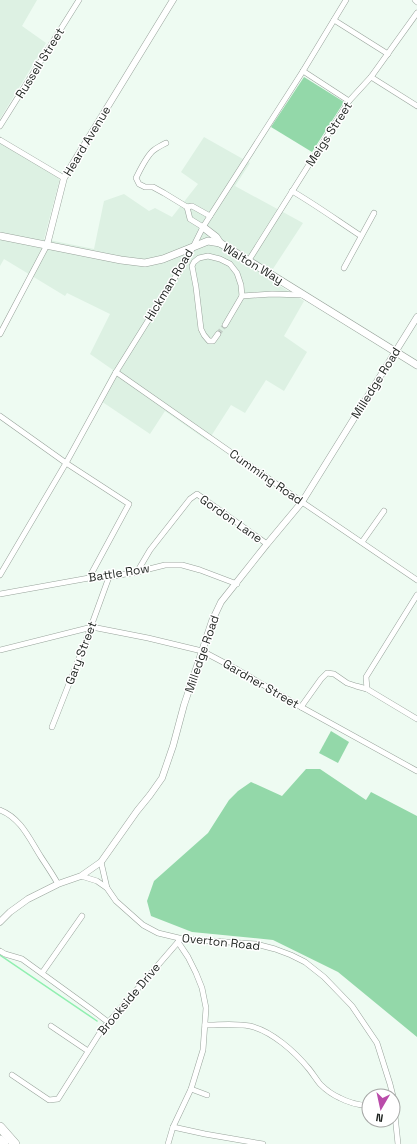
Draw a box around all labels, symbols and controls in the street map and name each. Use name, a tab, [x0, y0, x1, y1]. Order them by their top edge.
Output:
street label: Russell Street	[12, 25, 68, 101]
street label: Meigs Street	[302, 99, 356, 169]
street label: Heard Avenue	[60, 103, 114, 179]
street label: Walton Way	[220, 240, 286, 288]
street label: Hickman Road	[141, 246, 197, 324]
street label: Milledge Road	[348, 344, 404, 422]
street label: Cumming Road	[226, 446, 306, 508]
street label: Gordon Lane	[196, 491, 266, 547]
street label: Battle Row	[87, 560, 151, 586]
street label: Milledge Road	[181, 613, 223, 695]
street label: Gary Street	[62, 619, 100, 687]
street label: Gardner Street	[220, 656, 302, 712]
street label: Overton Road	[181, 930, 261, 954]
street label: Brookside Drive	[94, 960, 164, 1038]
north arrow	[361, 1088, 401, 1128]
text: N	[375, 1110, 384, 1125]

